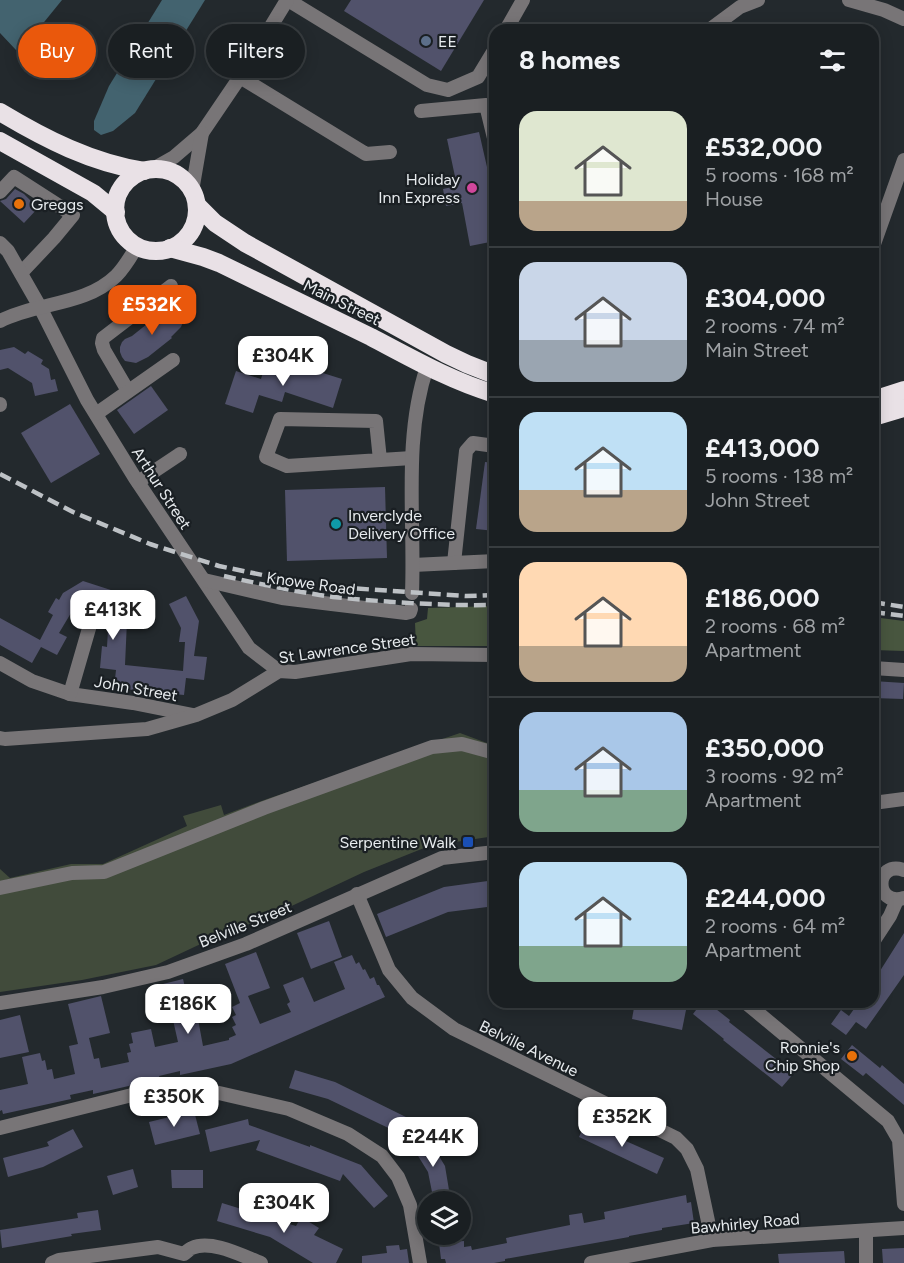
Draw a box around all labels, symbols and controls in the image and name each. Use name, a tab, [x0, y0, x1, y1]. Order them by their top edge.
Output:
chip: Buy	[18, 24, 96, 78]
chip: Rent	[108, 24, 194, 78]
chip: Filters	[206, 24, 305, 78]
place label: EE	[438, 32, 457, 51]
marker: EE	[419, 34, 433, 48]
text: 8 homes	[519, 44, 620, 76]
icon: filters	[816, 44, 849, 77]
text: £532,000	[705, 131, 822, 163]
icon: home	[567, 135, 639, 207]
text: 5 rooms · 168 m²	[705, 163, 854, 187]
place label: Holiday Inn Express	[378, 170, 461, 207]
marker: Holiday Inn Express	[465, 181, 479, 195]
text: House	[705, 187, 763, 211]
place label: Greggs	[31, 195, 84, 214]
marker: Greggs	[12, 197, 26, 211]
street label: Main Street	[300, 276, 383, 329]
text: £304,000	[705, 282, 825, 314]
pin: £532K	[110, 285, 194, 336]
icon: home	[567, 286, 639, 358]
text: £532K	[122, 292, 182, 316]
text: 2 rooms · 74 m²	[705, 314, 845, 338]
pin: £304K	[241, 336, 325, 387]
text: Main Street	[705, 338, 809, 362]
text: £304K	[252, 343, 314, 367]
text: £413,000	[705, 432, 820, 464]
icon: home	[567, 436, 639, 508]
street label: Arthur Street	[128, 444, 195, 533]
text: 5 rooms · 138 m²	[705, 464, 853, 488]
text: John Street	[705, 488, 810, 512]
place label: Inverclyde Delivery Office	[348, 506, 455, 543]
marker: Inverclyde Delivery Office	[329, 517, 343, 531]
street label: Knowe Road	[265, 568, 357, 599]
text: £186,000	[705, 582, 820, 614]
icon: home	[567, 586, 639, 658]
pin: £413K	[71, 590, 155, 641]
text: £413K	[84, 597, 142, 621]
text: 2 rooms · 68 m²	[705, 614, 845, 638]
street label: St Lawrence Street	[277, 629, 417, 668]
text: Apartment	[705, 638, 802, 662]
street label: John Street	[93, 672, 179, 705]
text: £350,000	[705, 732, 824, 764]
icon: home	[567, 736, 639, 808]
text: 3 rooms · 92 m²	[705, 764, 844, 788]
text: Apartment	[705, 788, 802, 812]
place label: Serpentine Walk	[339, 833, 456, 852]
marker: Serpentine Walk	[461, 835, 475, 849]
text: £244,000	[705, 882, 826, 914]
icon: home	[567, 886, 639, 958]
street label: Belville Street	[196, 897, 294, 952]
text: 2 rooms · 64 m²	[705, 914, 845, 938]
text: Apartment	[705, 938, 802, 962]
pin: £186K	[146, 984, 230, 1035]
text: £186K	[159, 991, 217, 1015]
street label: Belville Avenue	[476, 1016, 582, 1081]
place label: Ronnie's Chip Shop	[765, 1038, 840, 1075]
marker: Ronnie's Chip Shop	[845, 1049, 859, 1063]
pin: £350K	[132, 1077, 216, 1128]
text: £350K	[144, 1084, 204, 1108]
pin: £352K	[580, 1097, 664, 1148]
text: £352K	[592, 1104, 652, 1128]
pin: £244K	[391, 1117, 475, 1168]
text: £244K	[402, 1124, 464, 1148]
pin: £304K	[242, 1183, 326, 1234]
text: £304K	[253, 1190, 315, 1214]
map controls	[417, 1191, 471, 1245]
button: layers	[417, 1191, 471, 1245]
street label: Bawhirley Road	[690, 1209, 800, 1238]

